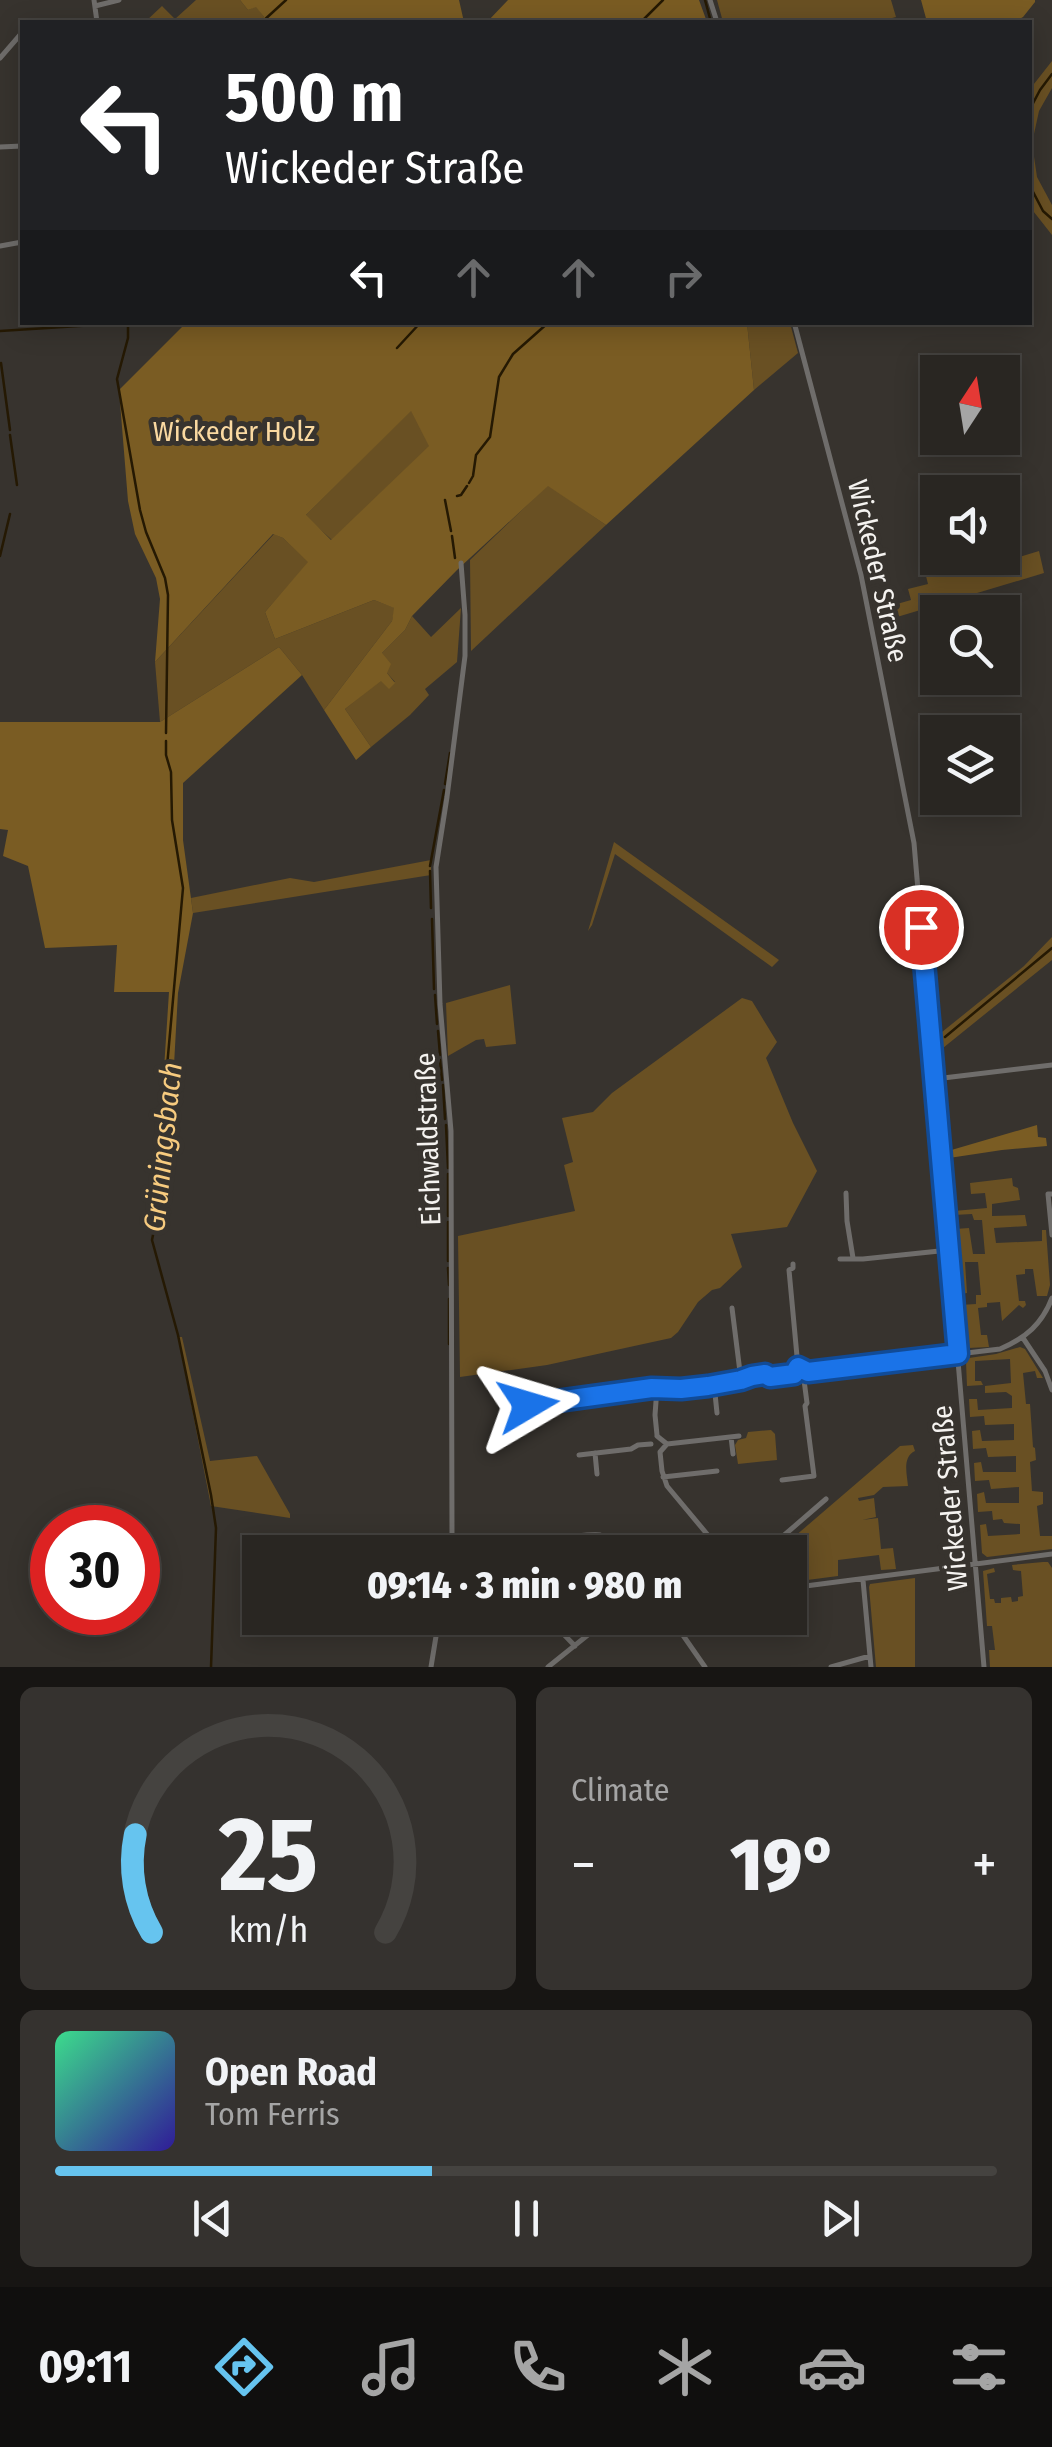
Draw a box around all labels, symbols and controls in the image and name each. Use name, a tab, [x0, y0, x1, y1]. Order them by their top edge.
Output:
text: 500 m	[225, 56, 404, 140]
icon: left	[60, 60, 190, 190]
text: Wickeder Straße	[225, 141, 524, 195]
icon: left	[341, 250, 396, 305]
icon: ahead	[446, 250, 501, 305]
icon: ahead	[551, 250, 606, 305]
icon: right	[656, 250, 711, 305]
north arrow	[920, 355, 1020, 455]
map controls	[920, 355, 1020, 815]
park label: Wickeder Holz	[153, 415, 315, 448]
button: sound	[920, 475, 1020, 575]
street label: Wickeder Straße	[841, 477, 915, 665]
button: search	[920, 595, 1020, 695]
button: layers	[920, 715, 1020, 815]
pin	[879, 885, 964, 970]
icon: arrive	[894, 900, 949, 955]
street label: Eichwaldstraße	[408, 1052, 448, 1226]
water label: Grüningsbach	[136, 1060, 190, 1234]
position arrow	[476, 1353, 580, 1457]
street label: Wickeder Straße	[925, 1404, 975, 1592]
speed limit sign: 30	[30, 1505, 160, 1635]
text: 09:14 · 3 min · 980 m	[367, 1562, 682, 1608]
text: Climate	[571, 1771, 670, 1809]
text: 25	[217, 1793, 318, 1918]
text: 19°	[730, 1820, 837, 1910]
text: −	[571, 1832, 596, 1898]
text: +	[972, 1832, 997, 1898]
text: km/h	[228, 1909, 308, 1951]
text: Open Road	[205, 2049, 377, 2095]
text: Tom Ferris	[205, 2095, 340, 2133]
icon: previous	[185, 2191, 240, 2246]
icon: pause	[499, 2191, 554, 2246]
icon: next	[813, 2191, 868, 2246]
icon: directions	[209, 2332, 279, 2402]
icon: music	[356, 2332, 426, 2402]
icon: phone	[503, 2332, 573, 2402]
icon: climate	[650, 2332, 720, 2402]
icon: car	[797, 2332, 867, 2402]
icon: filters	[944, 2332, 1014, 2402]
text: 09:11	[38, 2340, 132, 2394]

